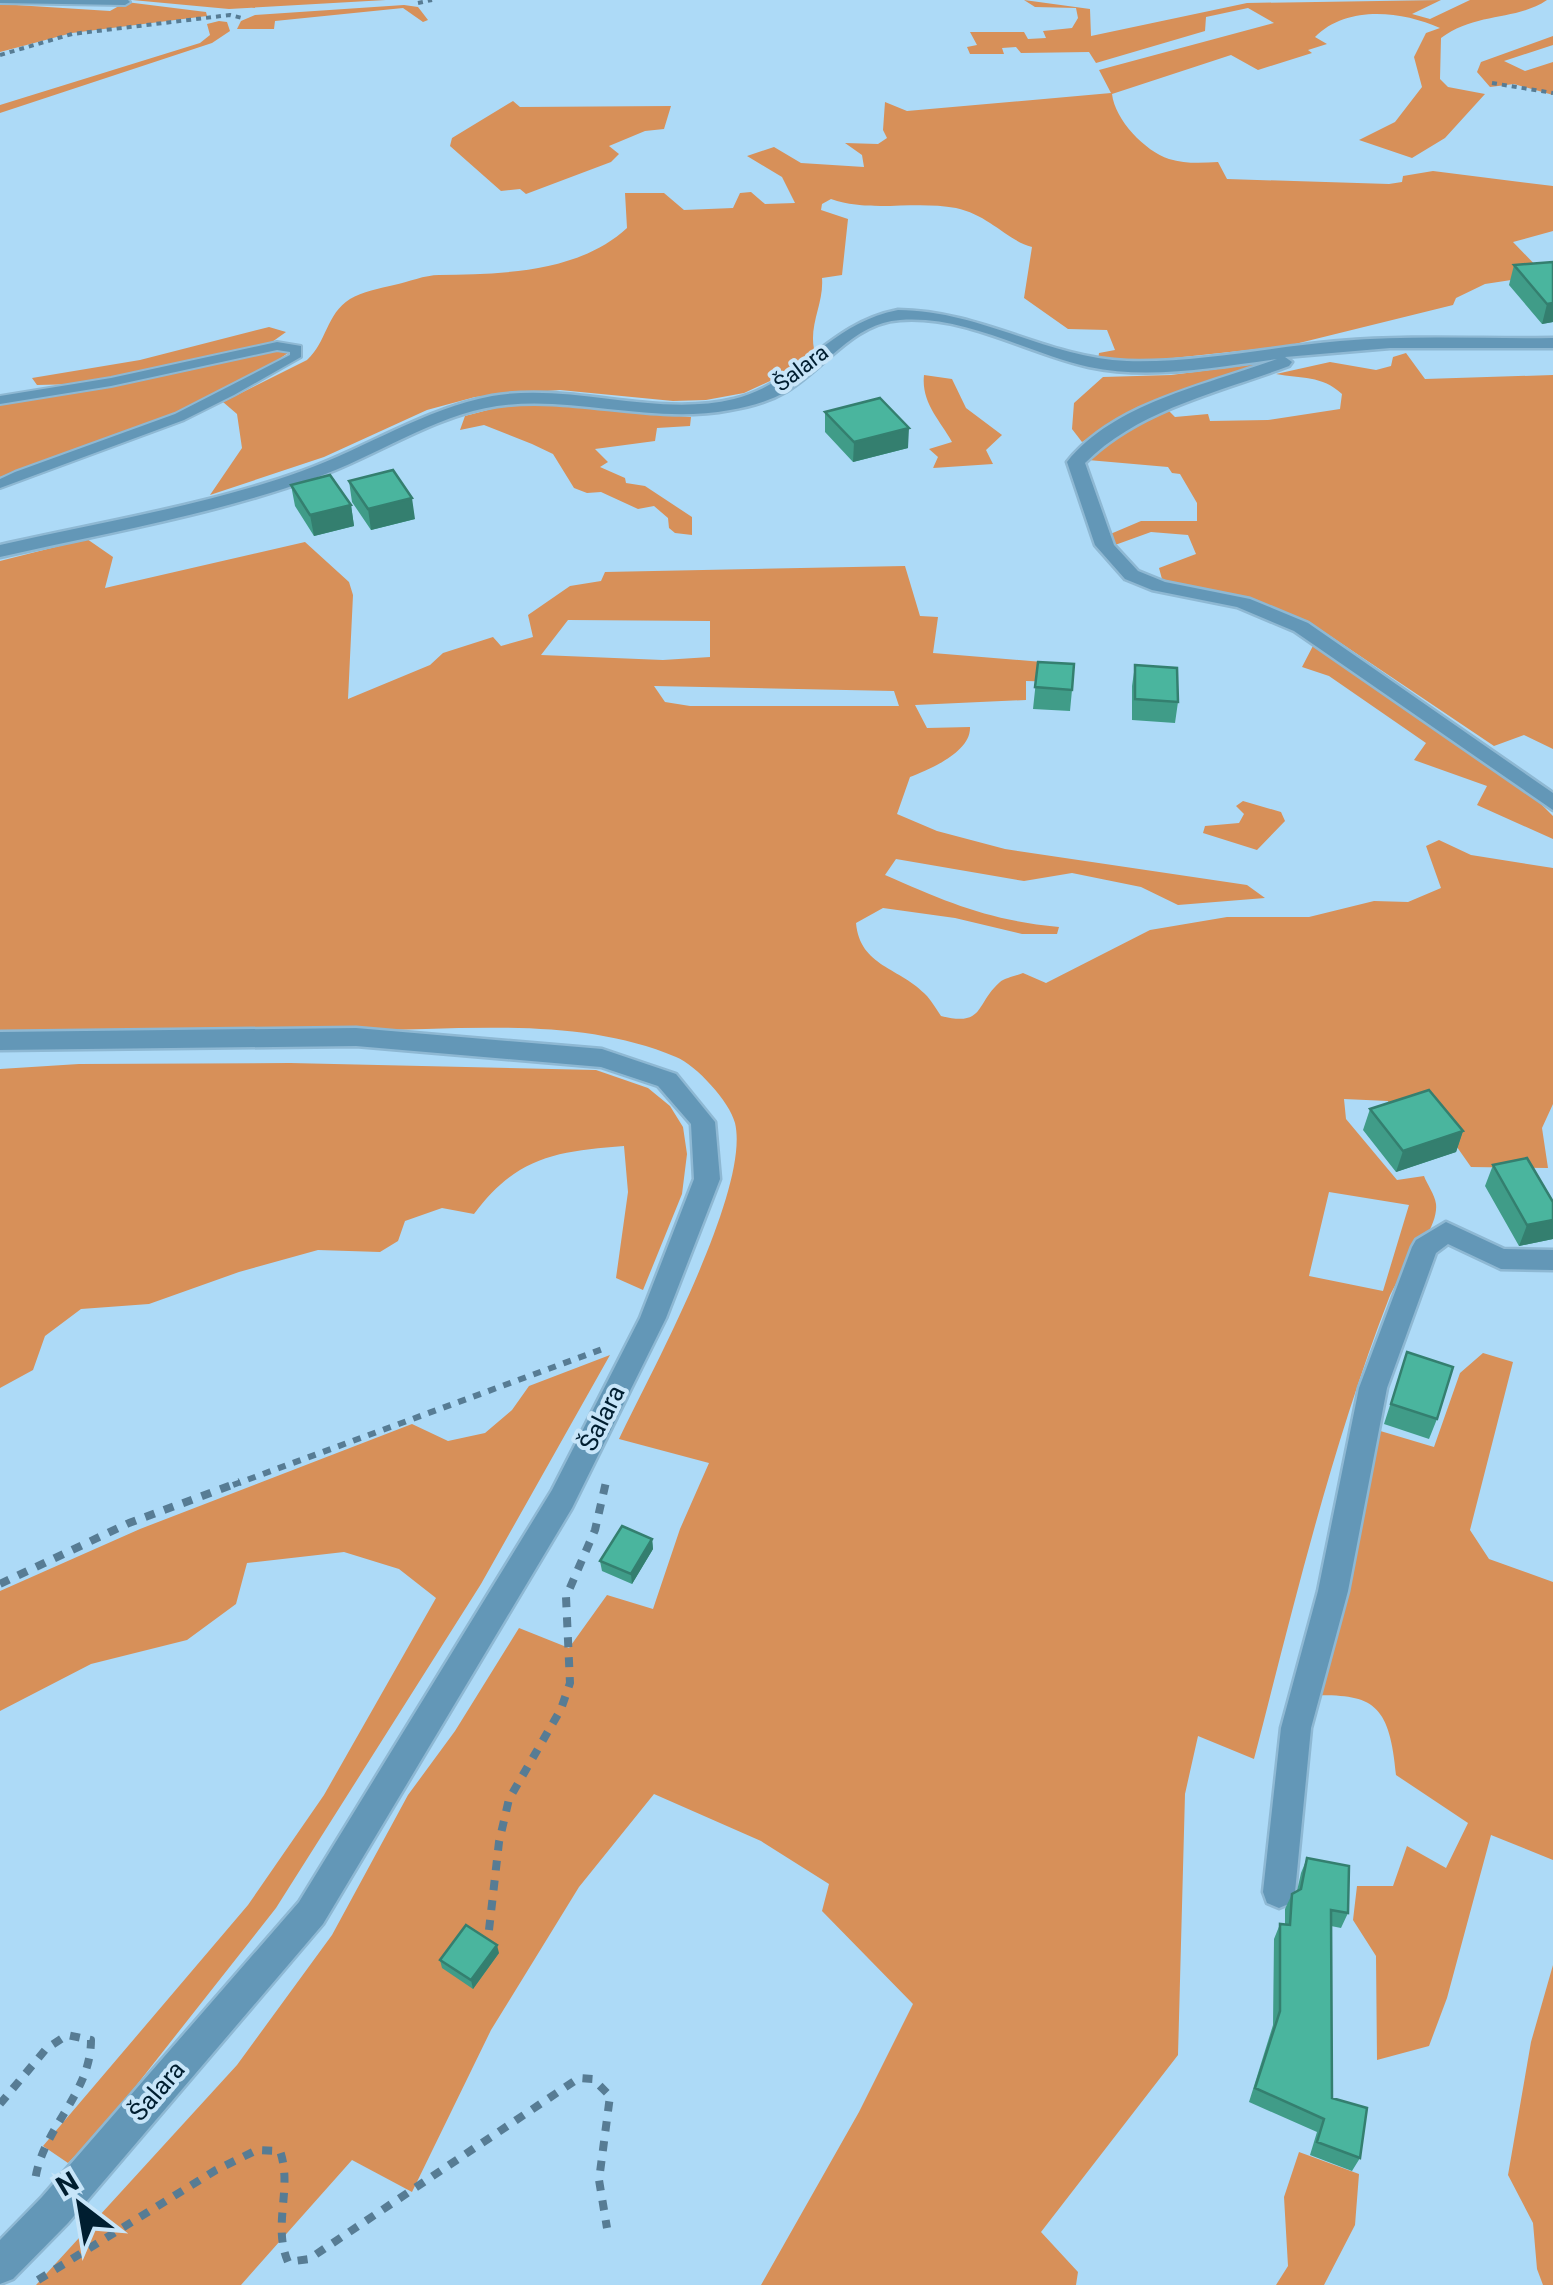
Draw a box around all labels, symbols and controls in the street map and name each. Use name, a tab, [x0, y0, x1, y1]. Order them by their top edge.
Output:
street label: Šalara	[768, 339, 833, 396]
street label: Šalara	[572, 1380, 631, 1456]
street label: Šalara	[122, 2055, 191, 2127]
north arrow	[30, 2155, 130, 2255]
text: N	[50, 2165, 84, 2203]

